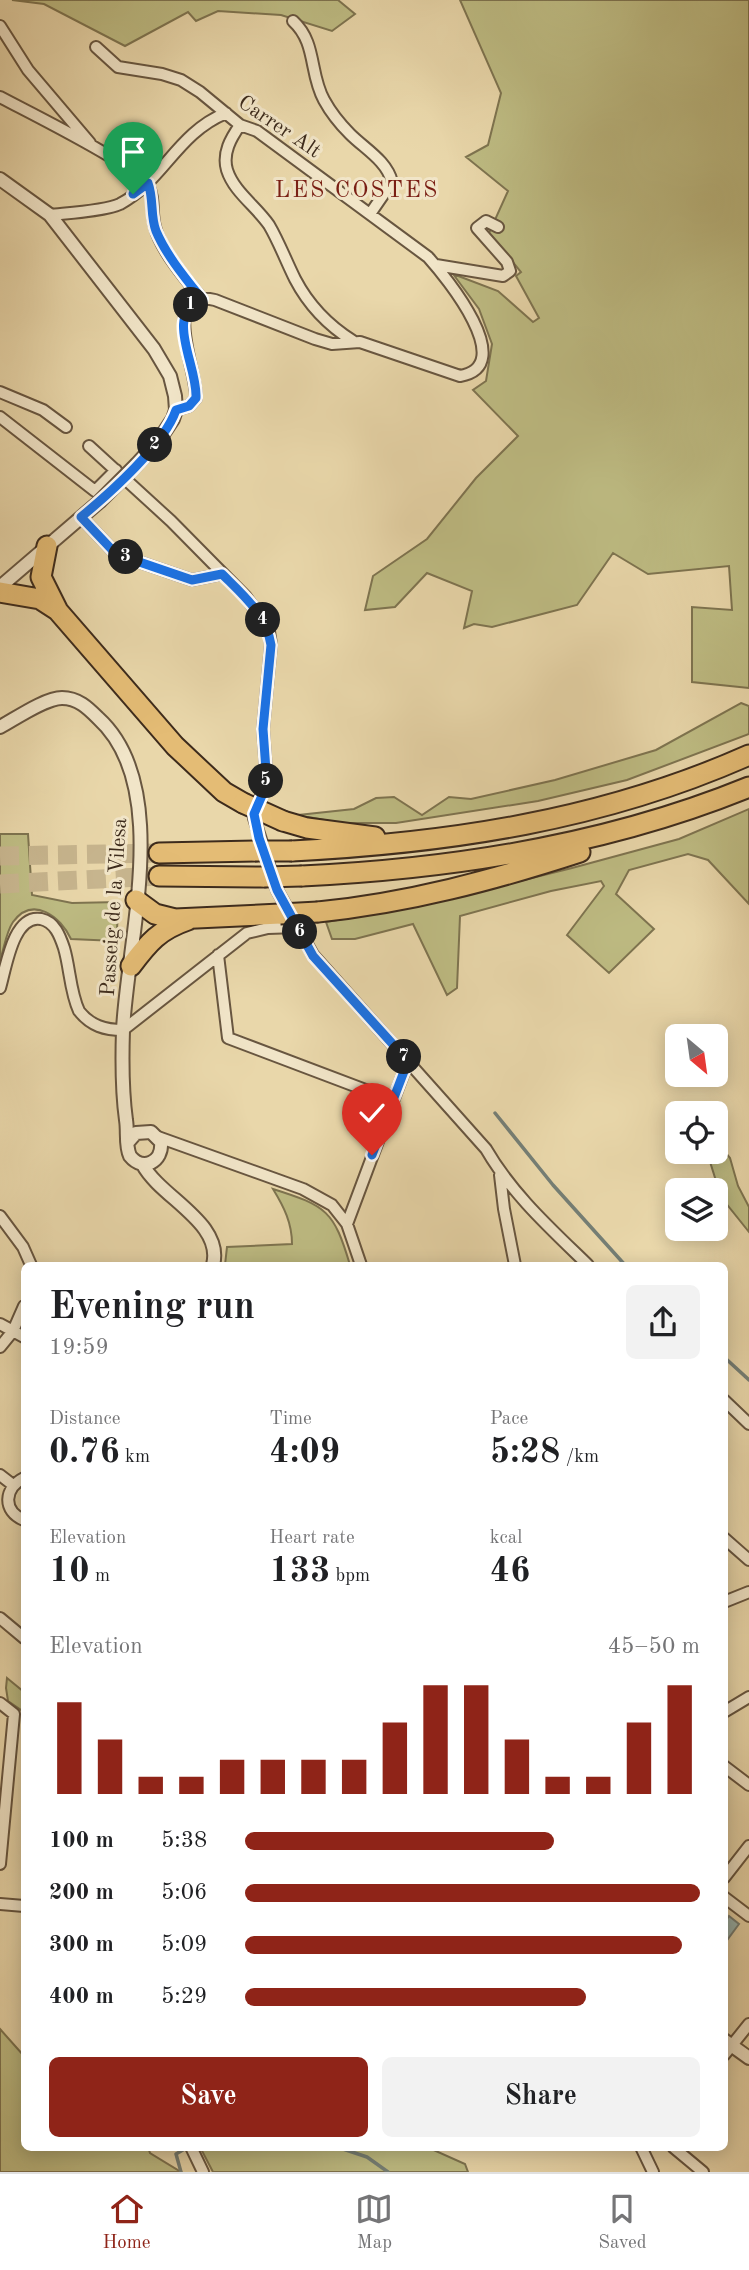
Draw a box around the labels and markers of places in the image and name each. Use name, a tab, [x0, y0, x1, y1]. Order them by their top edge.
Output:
pin	[103, 122, 163, 194]
pin: 1	[174, 288, 208, 322]
pin: 2	[138, 428, 172, 462]
pin: 3	[108, 540, 144, 574]
pin: 4	[246, 602, 280, 638]
pin: 5	[248, 764, 284, 798]
pin: 6	[282, 914, 318, 950]
pin: 7	[386, 1040, 422, 1074]
pin	[342, 1083, 402, 1155]

